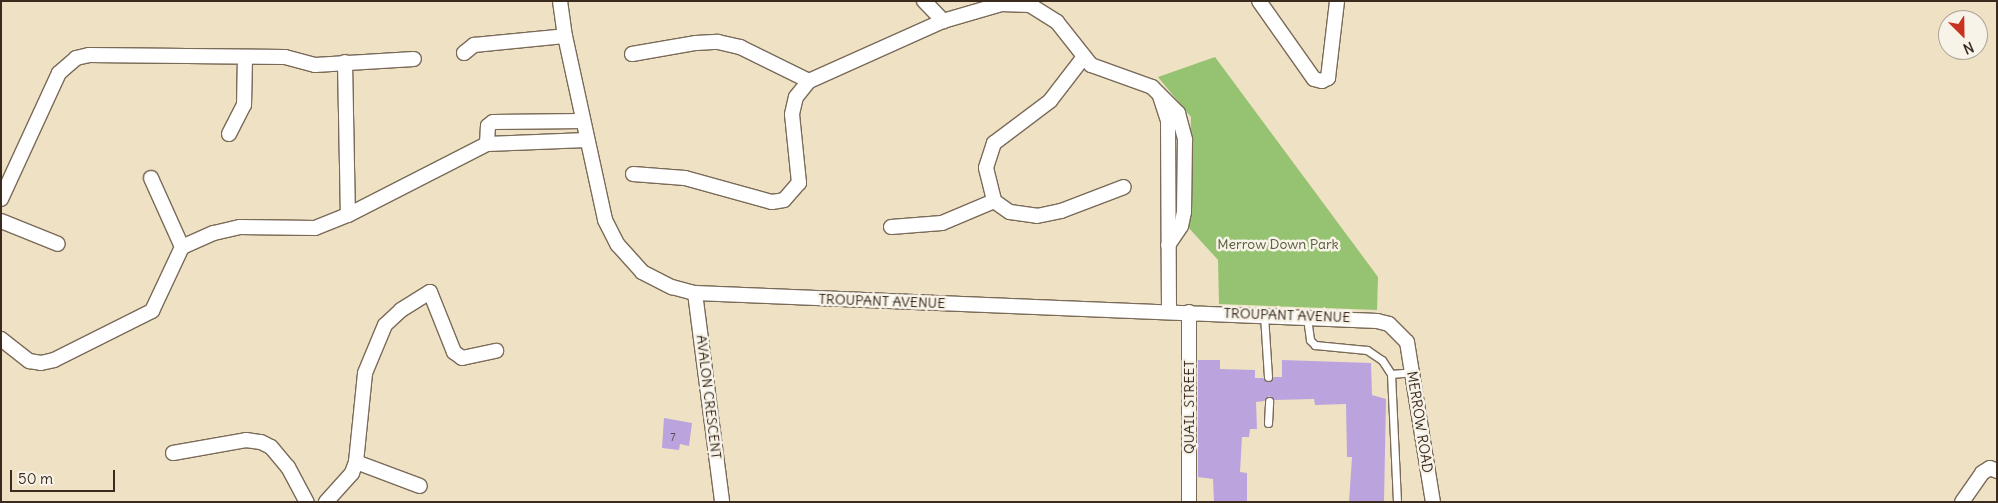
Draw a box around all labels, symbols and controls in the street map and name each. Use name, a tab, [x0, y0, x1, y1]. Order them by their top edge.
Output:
north arrow	[1938, 10, 1988, 60]
text: N	[1960, 38, 1976, 58]
park label: Merrow Down Park	[1217, 236, 1339, 252]
street label: TROUPANT AVENUE	[818, 290, 946, 312]
street label: TROUPANT AVENUE	[1223, 304, 1351, 326]
street label: AVALON CRESCENT	[693, 334, 725, 460]
street label: QUAIL STREET	[1181, 360, 1197, 454]
street label: MERROW ROAD	[1404, 370, 1436, 474]
house number: 7	[670, 430, 676, 444]
scale bar	[12, 460, 118, 492]
text: 50 m	[18, 469, 53, 488]

